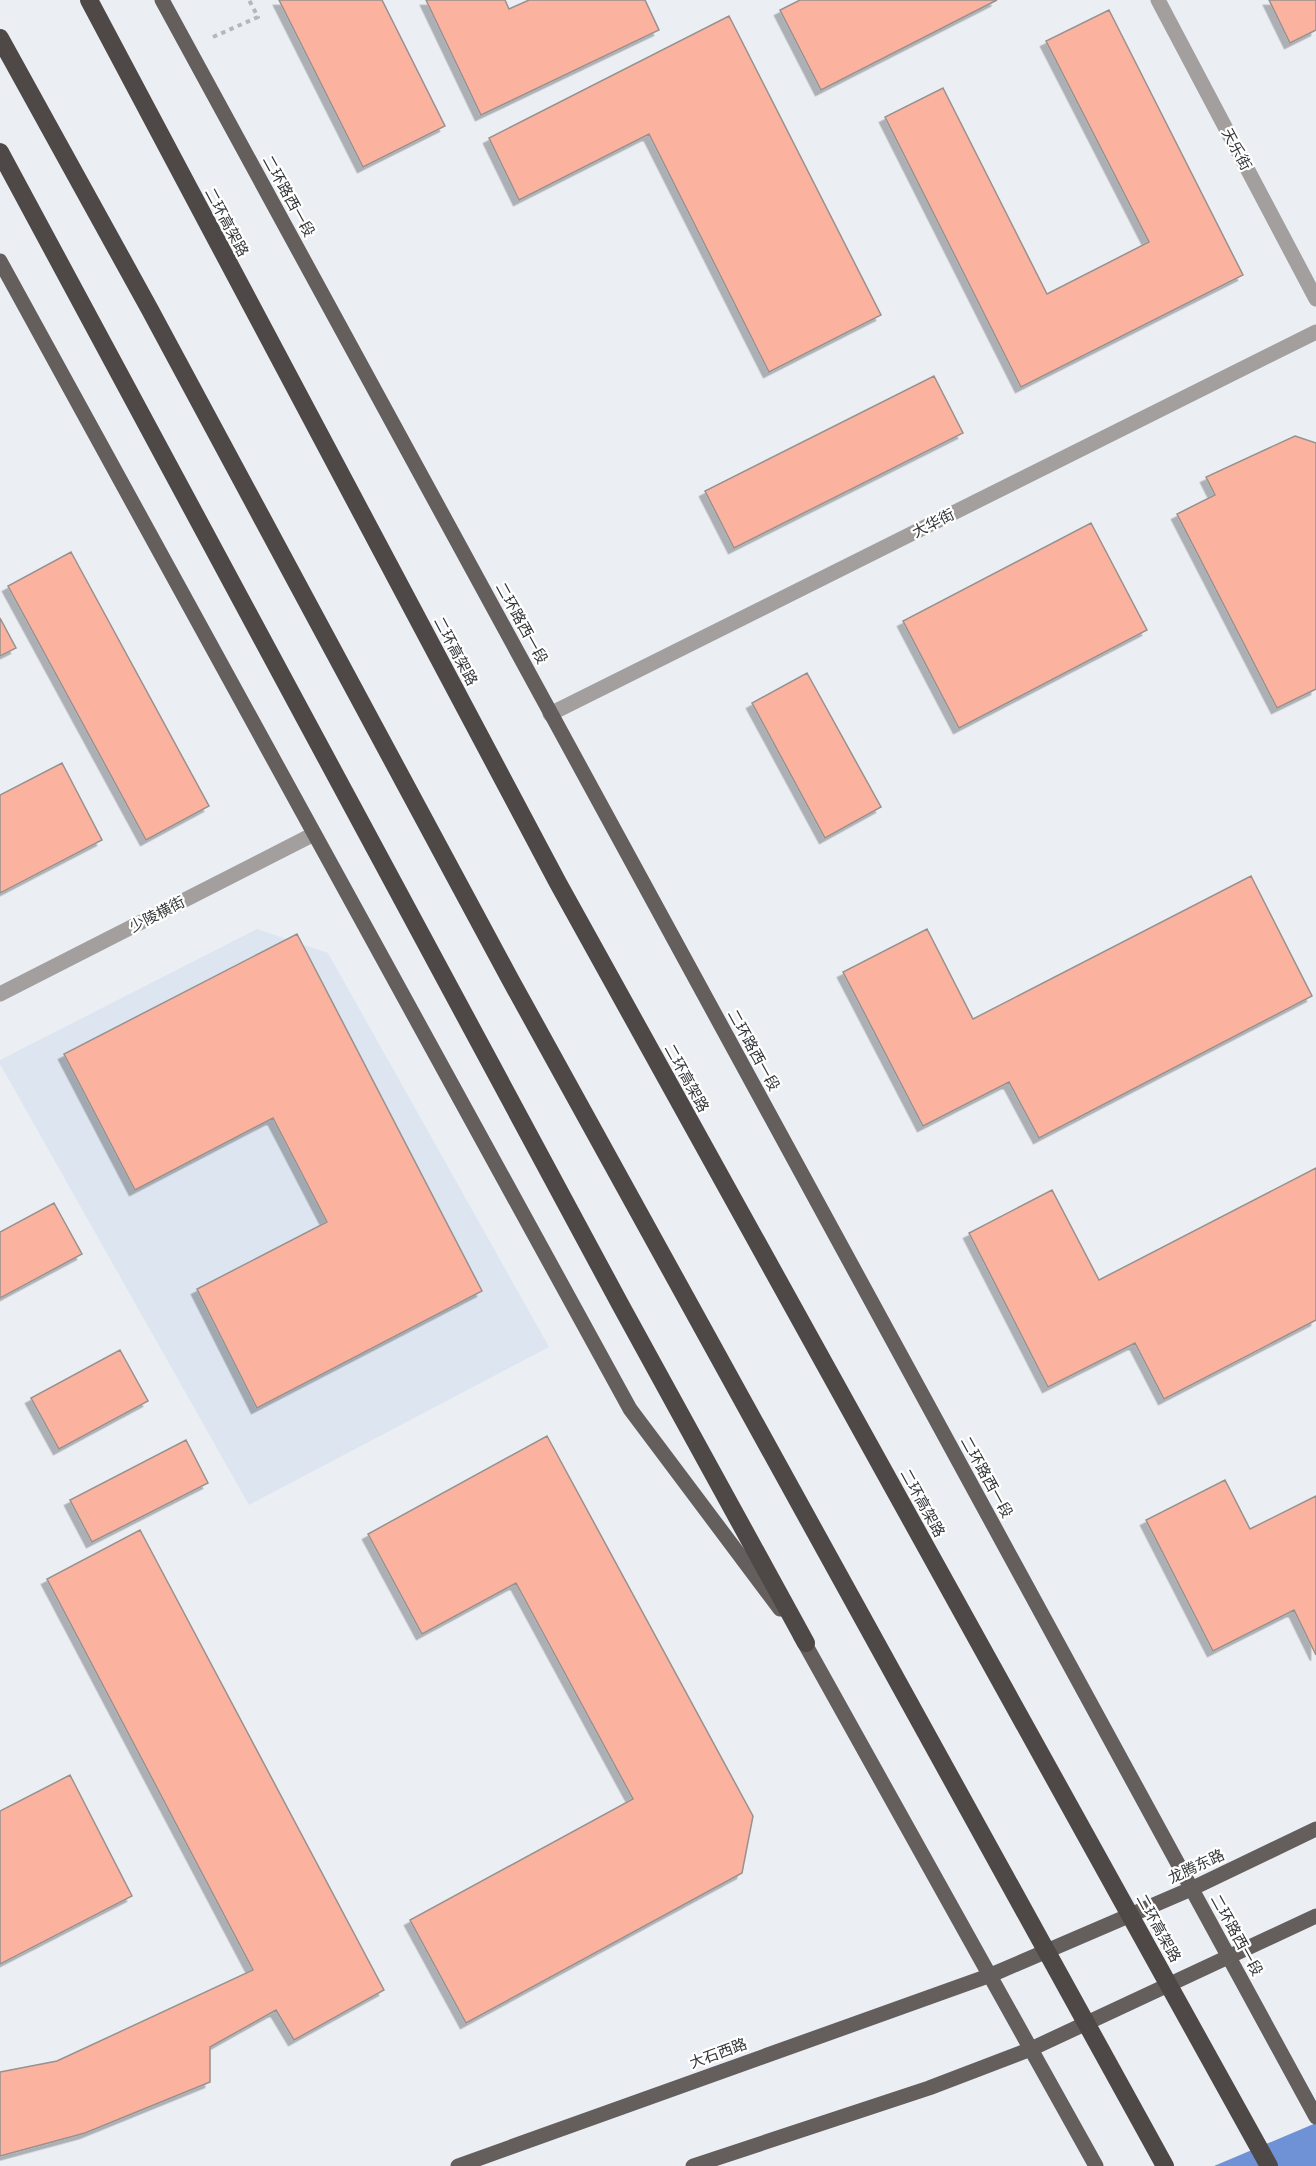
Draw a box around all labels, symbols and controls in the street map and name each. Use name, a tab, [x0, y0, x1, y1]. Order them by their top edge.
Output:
street label: 天乐街	[1218, 125, 1256, 173]
street label: 二环路西一段	[259, 152, 319, 240]
street label: 二环高架路	[201, 184, 253, 260]
street label: 大华街	[909, 504, 957, 542]
street label: 二环路西一段	[492, 579, 552, 667]
street label: 二环高架路	[430, 613, 482, 689]
street label: 少陵横街	[126, 892, 188, 936]
street label: 二环路西一段	[724, 1006, 784, 1094]
street label: 二环高架路	[661, 1041, 713, 1115]
street label: 二环路西一段	[957, 1433, 1017, 1521]
street label: 二环高架路	[897, 1466, 949, 1540]
street label: 龙腾东路	[1165, 1845, 1227, 1887]
street label: 二环高架路	[1133, 1891, 1185, 1965]
street label: 二环路西一段	[1207, 1891, 1267, 1979]
street label: 大石西路	[687, 2034, 749, 2072]

